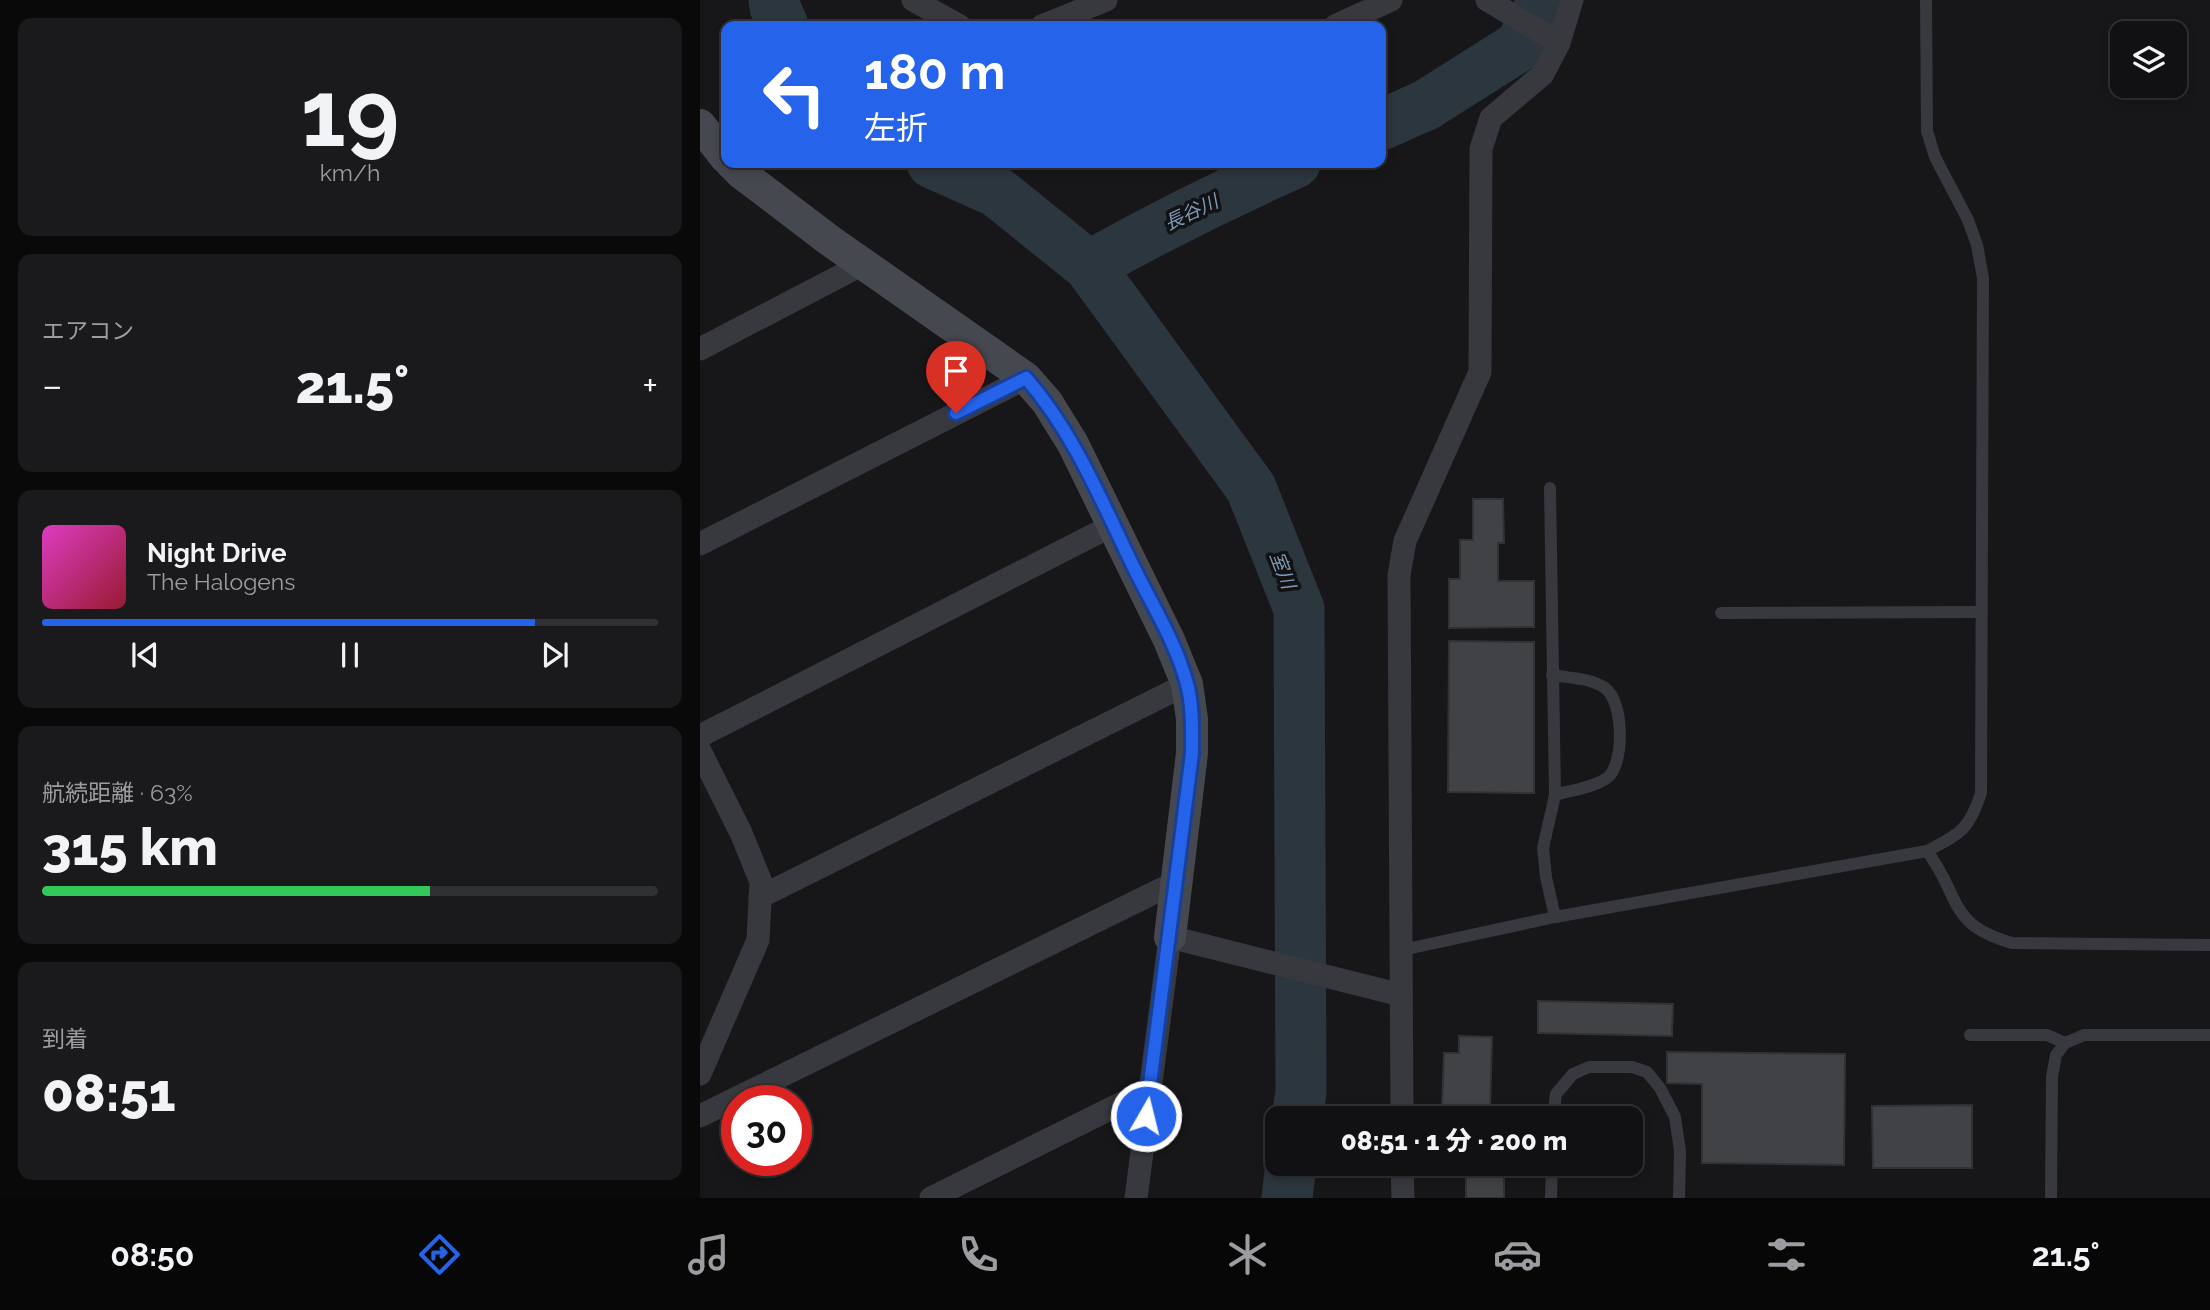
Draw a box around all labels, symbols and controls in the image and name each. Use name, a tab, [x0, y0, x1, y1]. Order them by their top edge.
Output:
map controls	[2110, 21, 2187, 98]
button: layers	[2110, 21, 2187, 98]
text: 180 m	[864, 43, 1005, 100]
icon: left	[749, 49, 840, 140]
text: 19	[301, 60, 399, 167]
text: 左折	[864, 109, 928, 146]
text: km/h	[320, 159, 380, 186]
water label: 長谷川	[1161, 189, 1223, 234]
text: エアコン	[42, 317, 134, 344]
pin	[926, 341, 986, 413]
icon: arrive	[937, 352, 975, 390]
text: 21.5°	[295, 354, 409, 415]
text: −	[42, 363, 62, 408]
text: +	[642, 363, 658, 408]
text: Night Drive	[147, 538, 286, 568]
water label: 室川	[1266, 548, 1301, 594]
text: The Halogens	[147, 568, 295, 595]
icon: previous	[126, 636, 164, 674]
icon: pause	[331, 636, 369, 674]
icon: next	[536, 636, 574, 674]
text: 航続距離 · 63%	[42, 779, 193, 806]
text: 315 km	[42, 816, 218, 877]
text: 到着	[42, 1025, 88, 1052]
text: 08:51	[42, 1062, 176, 1123]
position arrow	[1109, 1079, 1183, 1153]
speed limit sign: 30	[721, 1085, 812, 1176]
text: 08:51 · 1 分 · 200 m	[1341, 1126, 1567, 1156]
icon: directions	[415, 1230, 464, 1279]
icon: music	[684, 1230, 733, 1279]
icon: phone	[954, 1230, 1003, 1279]
icon: climate	[1223, 1230, 1272, 1279]
icon: car	[1493, 1230, 1542, 1279]
icon: filters	[1762, 1230, 1811, 1279]
text: 08:50	[110, 1236, 195, 1273]
text: 21.5°	[2032, 1236, 2100, 1273]

